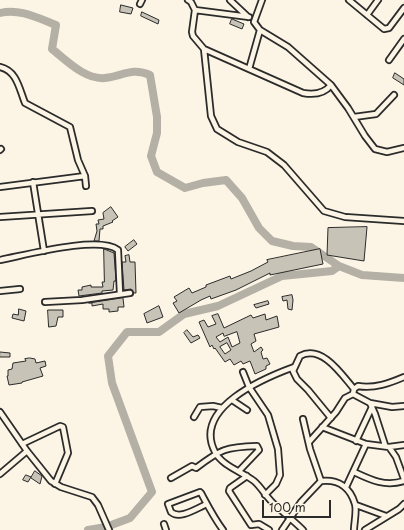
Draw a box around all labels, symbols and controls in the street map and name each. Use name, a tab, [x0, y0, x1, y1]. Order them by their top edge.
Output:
scale bar	[264, 492, 333, 518]
text: 100 m	[269, 498, 306, 516]

